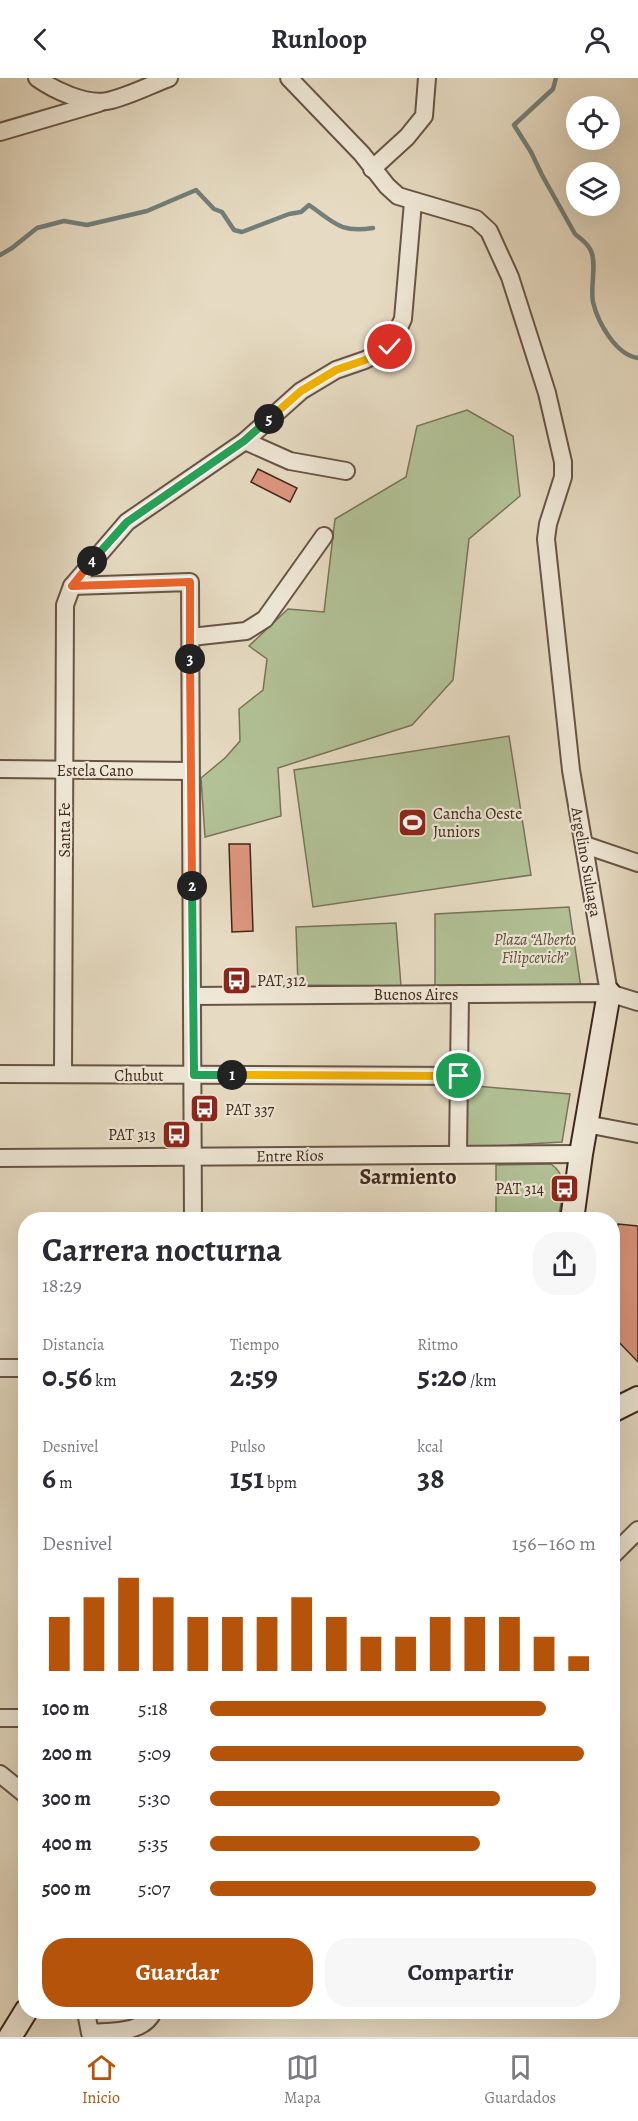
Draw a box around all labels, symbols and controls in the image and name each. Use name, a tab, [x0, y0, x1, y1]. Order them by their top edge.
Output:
text: Runloop	[271, 21, 367, 57]
icon: back	[24, 23, 57, 56]
icon: person	[581, 23, 614, 56]
map controls	[566, 96, 620, 216]
button: locate	[566, 96, 620, 150]
button: layers	[566, 162, 620, 216]
pin	[364, 321, 415, 372]
icon: check	[373, 330, 406, 363]
pin: 5	[254, 404, 284, 434]
text: 5	[266, 408, 272, 430]
pin: 4	[77, 546, 107, 576]
text: 4	[88, 550, 96, 572]
pin: 3	[175, 644, 205, 674]
text: 3	[187, 648, 193, 670]
street label: Estela Cano	[56, 760, 134, 782]
street label: Santa Fe	[54, 803, 76, 857]
place label: Cancha Oeste Juniors	[433, 803, 522, 843]
street label: Argelino Suluaga	[565, 805, 607, 919]
sports icon: Cancha Oeste Juniors	[396, 806, 428, 838]
pin: 2	[177, 871, 207, 901]
text: 2	[188, 875, 196, 897]
park label: Plaza “Alberto Filipcevich”	[494, 929, 576, 969]
bus stop icon: PAT 312	[220, 964, 252, 996]
place label: PAT 312	[257, 970, 306, 992]
street label: Buenos Aires	[374, 984, 458, 1006]
pin	[433, 1050, 484, 1101]
icon: arrive	[442, 1059, 475, 1092]
pin: 1	[217, 1060, 247, 1090]
text: 1	[229, 1064, 235, 1086]
street label: Chubut	[114, 1065, 164, 1087]
bus stop icon: PAT 337	[188, 1093, 220, 1125]
place label: PAT 337	[225, 1099, 275, 1121]
bus stop icon: PAT 313	[161, 1118, 193, 1150]
place label: PAT 313	[108, 1124, 156, 1146]
street label: Entre Ríos	[256, 1144, 324, 1168]
district label: Sarmiento	[359, 1162, 457, 1192]
bus stop icon: PAT 314	[549, 1172, 581, 1204]
place label: PAT 314	[495, 1178, 544, 1200]
text: Carrera nocturna	[42, 1227, 282, 1272]
button: share	[533, 1232, 596, 1295]
text: 18:29	[42, 1272, 82, 1299]
text: Distancia	[42, 1334, 104, 1356]
text: Tiempo	[230, 1334, 279, 1356]
text: Ritmo	[417, 1334, 458, 1356]
text: 0.56	[42, 1356, 92, 1396]
text: 2:59	[230, 1356, 278, 1396]
text: 5:20	[417, 1356, 467, 1396]
text: km	[92, 1370, 117, 1392]
text: /km	[467, 1370, 497, 1392]
text: Desnivel	[42, 1436, 98, 1458]
text: Pulso	[230, 1436, 265, 1458]
text: kcal	[417, 1436, 443, 1458]
text: 6	[42, 1458, 56, 1498]
text: 151	[230, 1458, 264, 1498]
text: 38	[417, 1458, 445, 1498]
text: m	[56, 1472, 73, 1494]
text: bpm	[264, 1472, 297, 1494]
text: Desnivel	[42, 1530, 112, 1557]
text: 156–160 m	[512, 1530, 596, 1557]
text: 100 m	[42, 1695, 90, 1722]
text: 5:18	[138, 1695, 168, 1722]
text: 200 m	[42, 1740, 92, 1767]
text: 5:09	[138, 1740, 171, 1767]
text: 300 m	[42, 1785, 91, 1812]
text: 5:30	[138, 1785, 170, 1812]
text: 400 m	[42, 1830, 92, 1857]
text: 5:35	[138, 1830, 168, 1857]
text: 500 m	[42, 1875, 91, 1902]
text: 5:07	[138, 1875, 170, 1902]
button: Guardar	[42, 1938, 313, 2007]
button: Compartir	[325, 1938, 596, 2007]
tab: Inicio	[82, 2051, 120, 2109]
tab: Mapa	[284, 2051, 321, 2109]
tab: Guardados	[485, 2051, 556, 2109]

